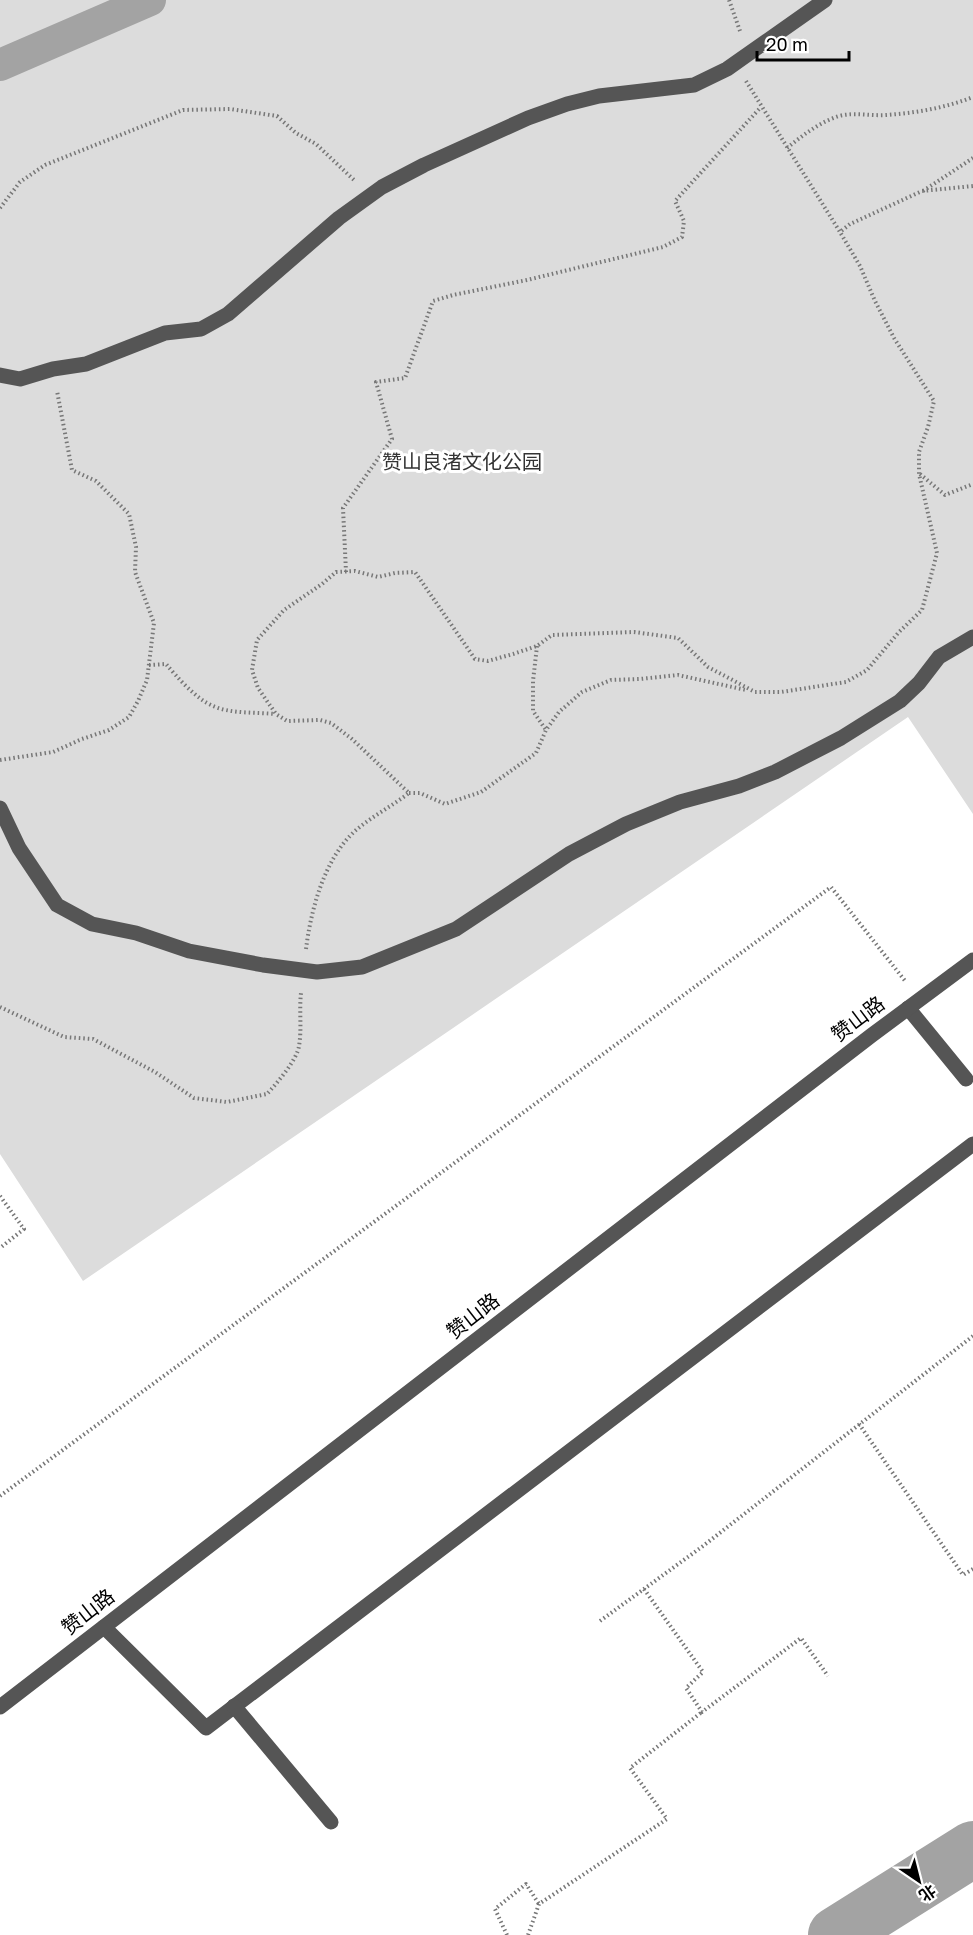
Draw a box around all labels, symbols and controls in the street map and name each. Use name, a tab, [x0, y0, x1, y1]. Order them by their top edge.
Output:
scale bar	[757, 24, 848, 62]
text: 20 m	[766, 33, 808, 55]
park label: 赞山良渚文化公园	[382, 449, 542, 473]
street label: 赞山路	[826, 991, 889, 1046]
street label: 赞山路	[441, 1287, 503, 1343]
street label: 赞山路	[56, 1583, 118, 1639]
north arrow	[889, 1851, 949, 1911]
text: 北	[915, 1881, 940, 1906]

